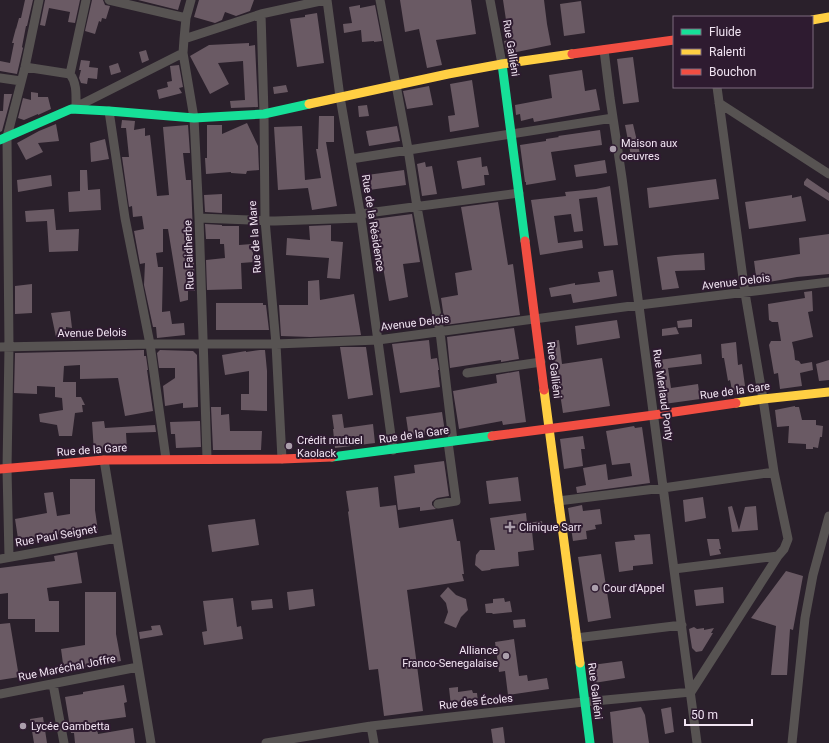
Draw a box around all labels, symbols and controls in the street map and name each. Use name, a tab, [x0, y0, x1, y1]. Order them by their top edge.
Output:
legend	[673, 16, 813, 88]
street label: Rue Galliéni	[500, 19, 522, 77]
text: Fluide	[709, 25, 741, 39]
text: Ralenti	[709, 45, 746, 59]
text: Bouchon	[709, 65, 756, 79]
place label: Maison aux oeuvres	[621, 137, 678, 163]
marker: Maison aux oeuvres	[608, 144, 618, 154]
street label: Rue de la Résidence	[359, 173, 387, 273]
street label: Rue de la Mare	[246, 200, 264, 274]
street label: Rue Faidherbe	[181, 220, 197, 290]
street label: Avenue Delois	[701, 271, 771, 293]
street label: Avenue Delois	[380, 312, 450, 334]
street label: Avenue Delois	[57, 326, 127, 340]
street label: Rue Galliéni	[544, 341, 564, 399]
street label: Rue Merlaud Ponty	[650, 348, 676, 442]
street label: Rue de la Gare	[699, 380, 771, 402]
street label: Rue de la Gare	[378, 424, 450, 446]
place label: Crédit mutuel Kaolack	[297, 434, 363, 460]
street label: Rue de la Gare	[56, 441, 128, 459]
marker: Crédit mutuel Kaolack	[284, 441, 294, 451]
marker: Clinique Sarr	[504, 521, 516, 533]
place label: Clinique Sarr	[519, 521, 581, 534]
street label: Rue Paul Seignet	[14, 522, 98, 550]
place label: Cour d'Appel	[603, 582, 664, 595]
marker: Cour d'Appel	[590, 583, 600, 593]
place label: Alliance Franco-Senegalaise	[402, 644, 498, 670]
marker: Alliance Franco-Senegalaise	[501, 651, 511, 661]
street label: Rue Maréchal Joffre	[17, 652, 117, 684]
street label: Rue Galliéni	[585, 662, 605, 720]
street label: Rue des Écoles	[438, 692, 514, 712]
scale bar	[685, 701, 752, 727]
text: 50 m	[691, 708, 718, 722]
place label: Lycée Gambetta	[31, 720, 110, 733]
marker: Lycée Gambetta	[18, 721, 28, 731]

